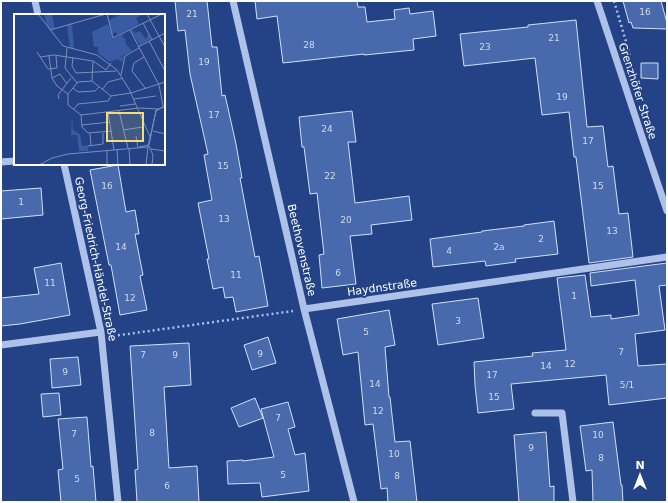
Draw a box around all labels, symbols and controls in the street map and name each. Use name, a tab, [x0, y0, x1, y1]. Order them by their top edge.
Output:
house number: 16	[639, 7, 651, 17]
house number: 21	[186, 9, 198, 19]
inset map	[14, 14, 165, 165]
house number: 21	[548, 33, 560, 43]
house number: 28	[303, 40, 315, 50]
street label: Grenzhöfer Straße	[616, 41, 659, 141]
house number: 23	[479, 42, 491, 52]
house number: 19	[198, 57, 210, 67]
house number: 19	[556, 92, 568, 102]
house number: 17	[208, 110, 220, 120]
house number: 24	[321, 124, 333, 134]
house number: 17	[582, 136, 594, 146]
house number: 15	[217, 161, 229, 171]
house number: 22	[324, 171, 336, 181]
street label: Georg-Friedrich-Händel-Straße	[72, 176, 119, 343]
house number: 16	[101, 181, 113, 191]
house number: 15	[592, 181, 604, 191]
house number: 1	[18, 197, 24, 207]
street label: Beethovenstraße	[285, 203, 319, 298]
house number: 13	[218, 214, 230, 224]
house number: 20	[340, 215, 352, 225]
house number: 13	[606, 226, 618, 236]
house number: 2	[538, 234, 544, 244]
house number: 14	[115, 242, 127, 252]
house number: 2a	[493, 242, 505, 252]
house number: 4	[446, 246, 452, 256]
house number: 6	[335, 268, 341, 278]
house number: 11	[230, 270, 242, 280]
street label: Haydnstraße	[346, 276, 418, 299]
house number: 11	[44, 278, 56, 288]
house number: 1	[571, 291, 577, 301]
house number: 12	[124, 293, 136, 303]
house number: 3	[455, 316, 461, 326]
house number: 5	[363, 327, 369, 337]
house number: 7	[618, 347, 624, 357]
house number: 9	[257, 349, 263, 359]
house number: 7	[140, 350, 146, 360]
house number: 9	[172, 350, 178, 360]
house number: 12	[564, 359, 576, 369]
house number: 14	[540, 361, 552, 371]
house number: 9	[62, 367, 68, 377]
house number: 17	[486, 370, 498, 380]
house number: 14	[369, 379, 381, 389]
house number: 5/1	[620, 380, 634, 390]
house number: 15	[488, 392, 500, 402]
house number: 12	[372, 406, 384, 416]
house number: 7	[275, 413, 281, 423]
house number: 8	[149, 428, 155, 438]
house number: 7	[71, 429, 77, 439]
house number: 10	[592, 430, 604, 440]
house number: 9	[528, 443, 534, 453]
house number: 10	[388, 449, 400, 459]
house number: 8	[598, 453, 604, 463]
north arrow	[620, 455, 660, 495]
text: N	[635, 459, 645, 472]
house number: 5	[280, 470, 286, 480]
house number: 8	[394, 471, 400, 481]
house number: 5	[74, 474, 80, 484]
house number: 6	[164, 481, 170, 491]

